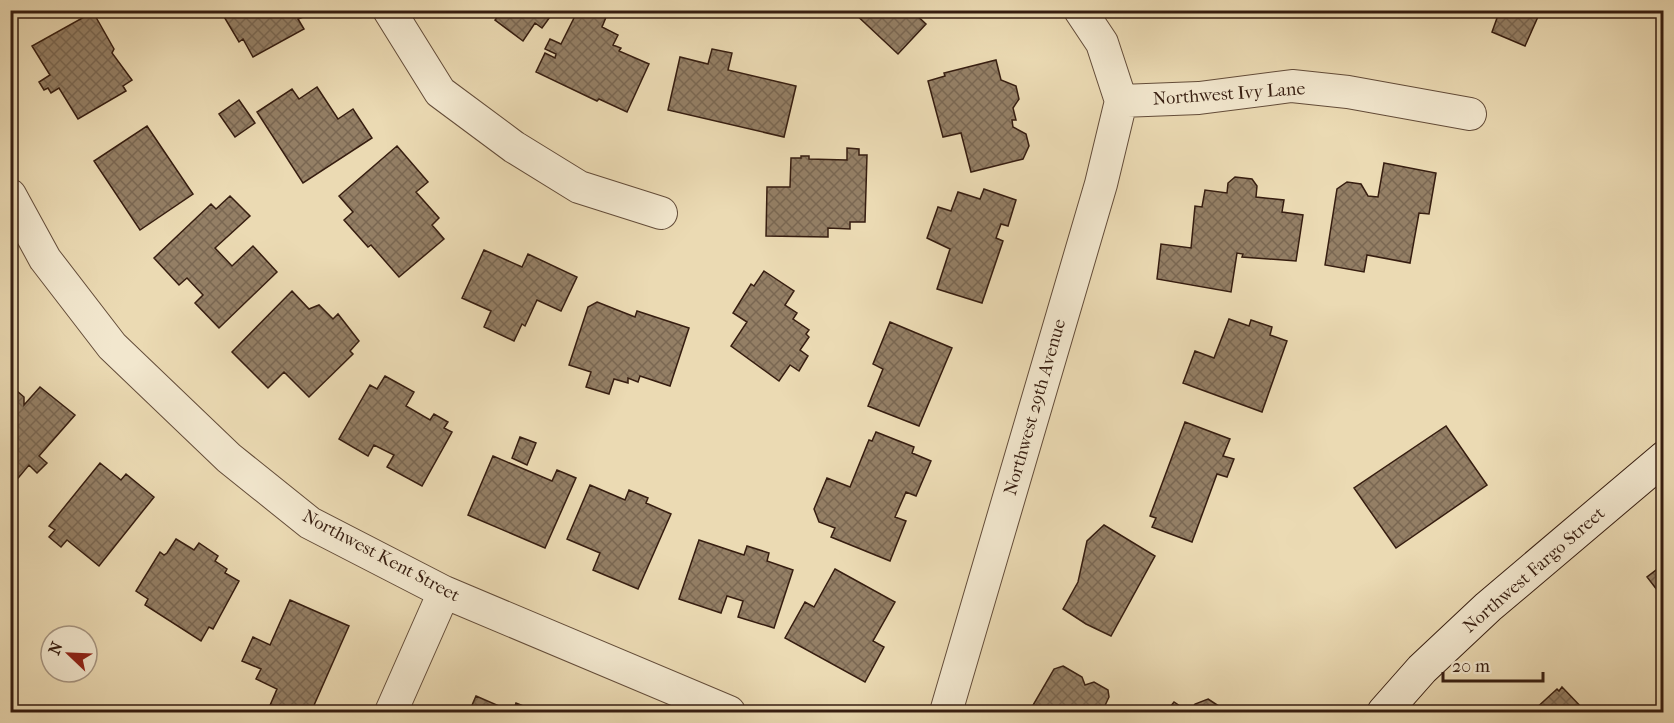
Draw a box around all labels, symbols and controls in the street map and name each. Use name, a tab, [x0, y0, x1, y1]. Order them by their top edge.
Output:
street label: Northwest Ivy Lane	[1152, 78, 1306, 110]
street label: Northwest 29th Avenue	[1000, 316, 1070, 498]
street label: Northwest Fargo Street	[1459, 502, 1609, 637]
street label: Northwest Kent Street	[299, 506, 464, 607]
north arrow	[39, 624, 99, 684]
text: N	[45, 638, 67, 658]
scale bar	[1443, 645, 1544, 683]
text: 20 m	[1452, 656, 1490, 677]

